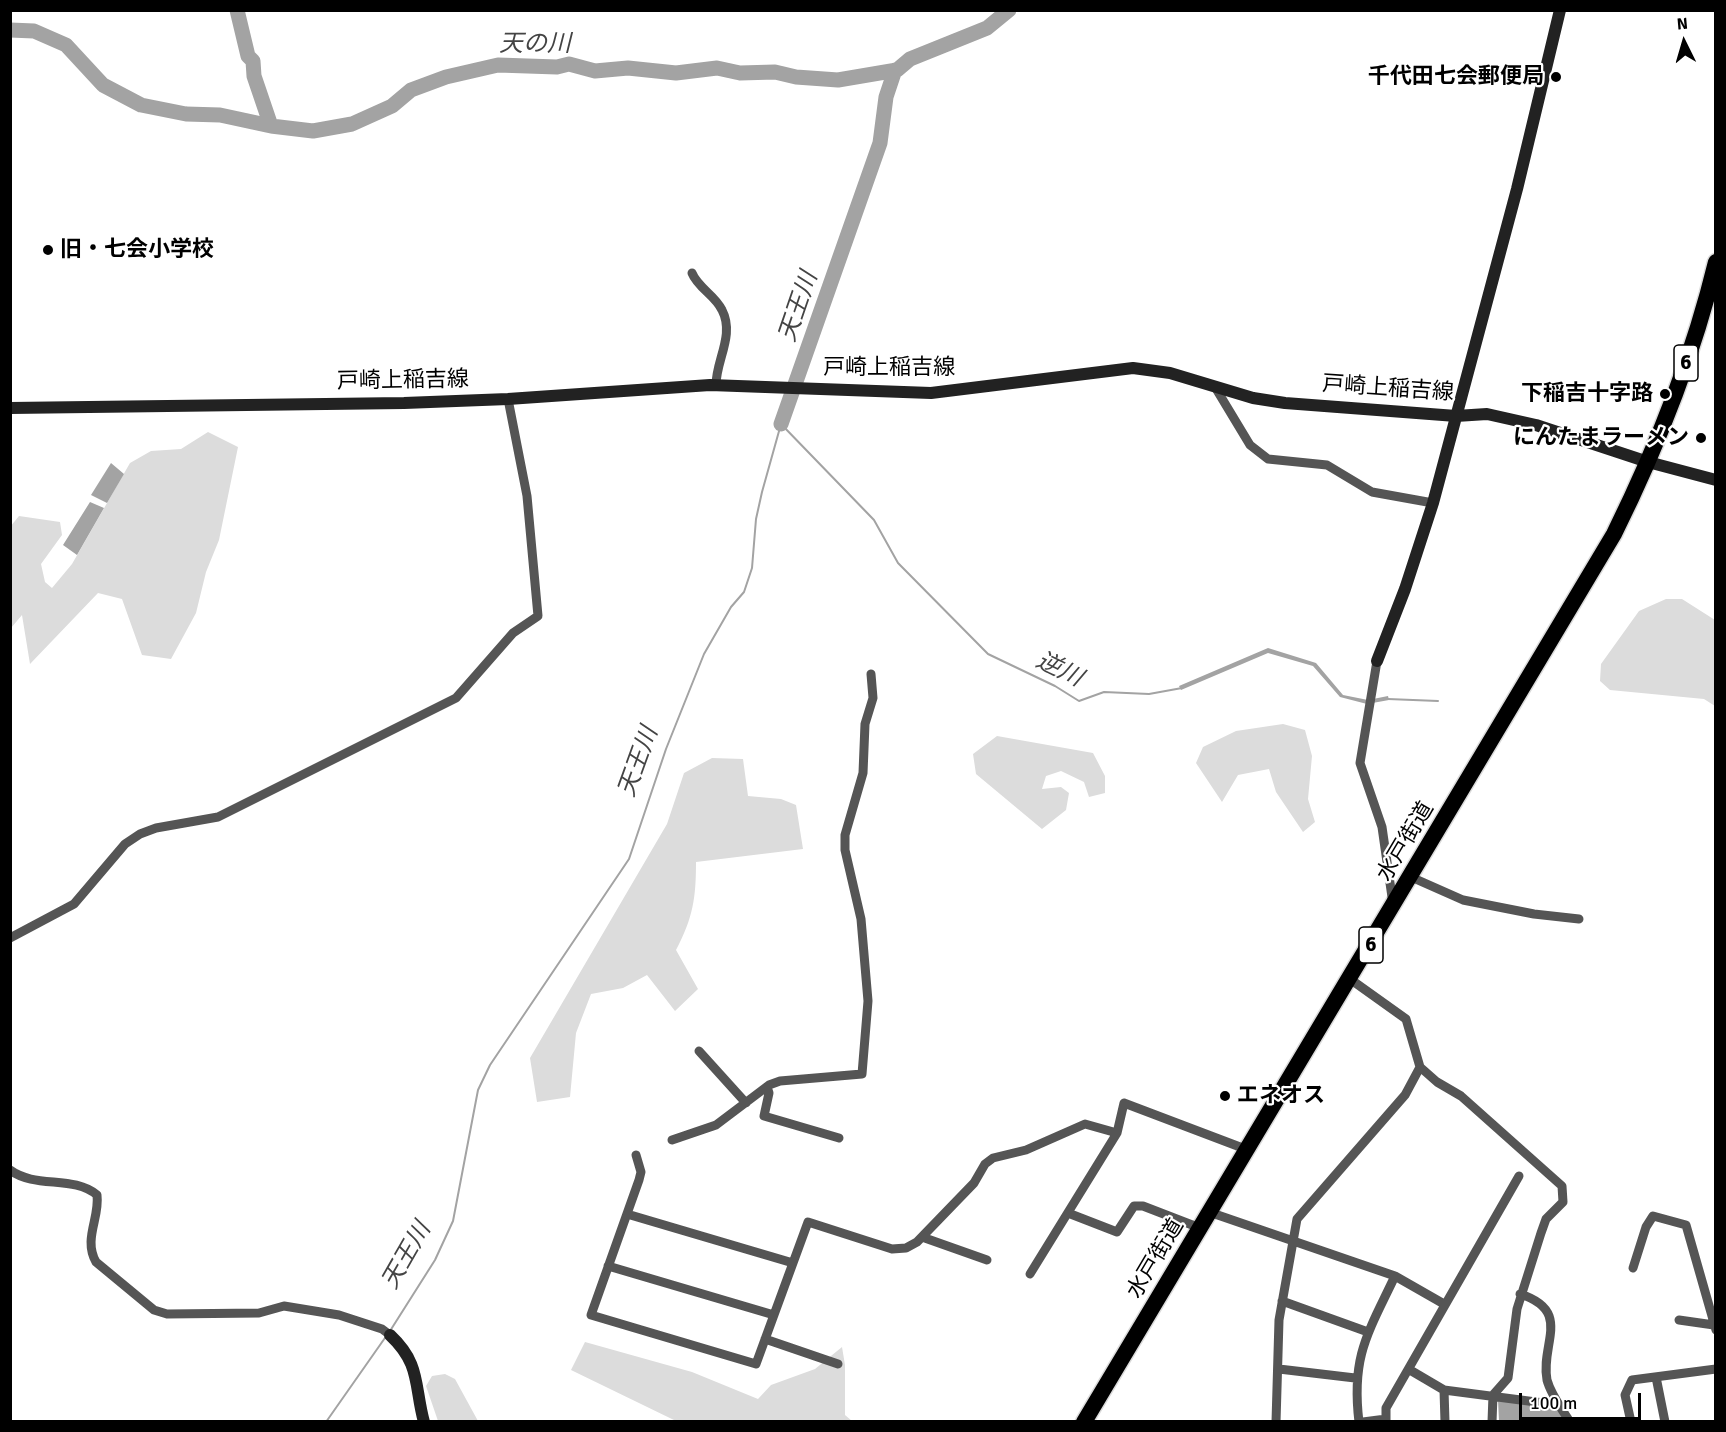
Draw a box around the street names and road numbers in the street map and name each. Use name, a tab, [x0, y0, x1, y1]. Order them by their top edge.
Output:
road number: 6	[1674, 345, 1698, 381]
street label: 戸崎上稲吉線	[823, 355, 955, 381]
street label: 戸崎上稲吉線	[337, 367, 469, 395]
street label: 戸崎上稲吉線	[1321, 371, 1455, 407]
street label: 水戸街道	[1372, 797, 1440, 887]
road number: 6	[1359, 927, 1383, 963]
street label: 水戸街道	[1122, 1214, 1190, 1304]

